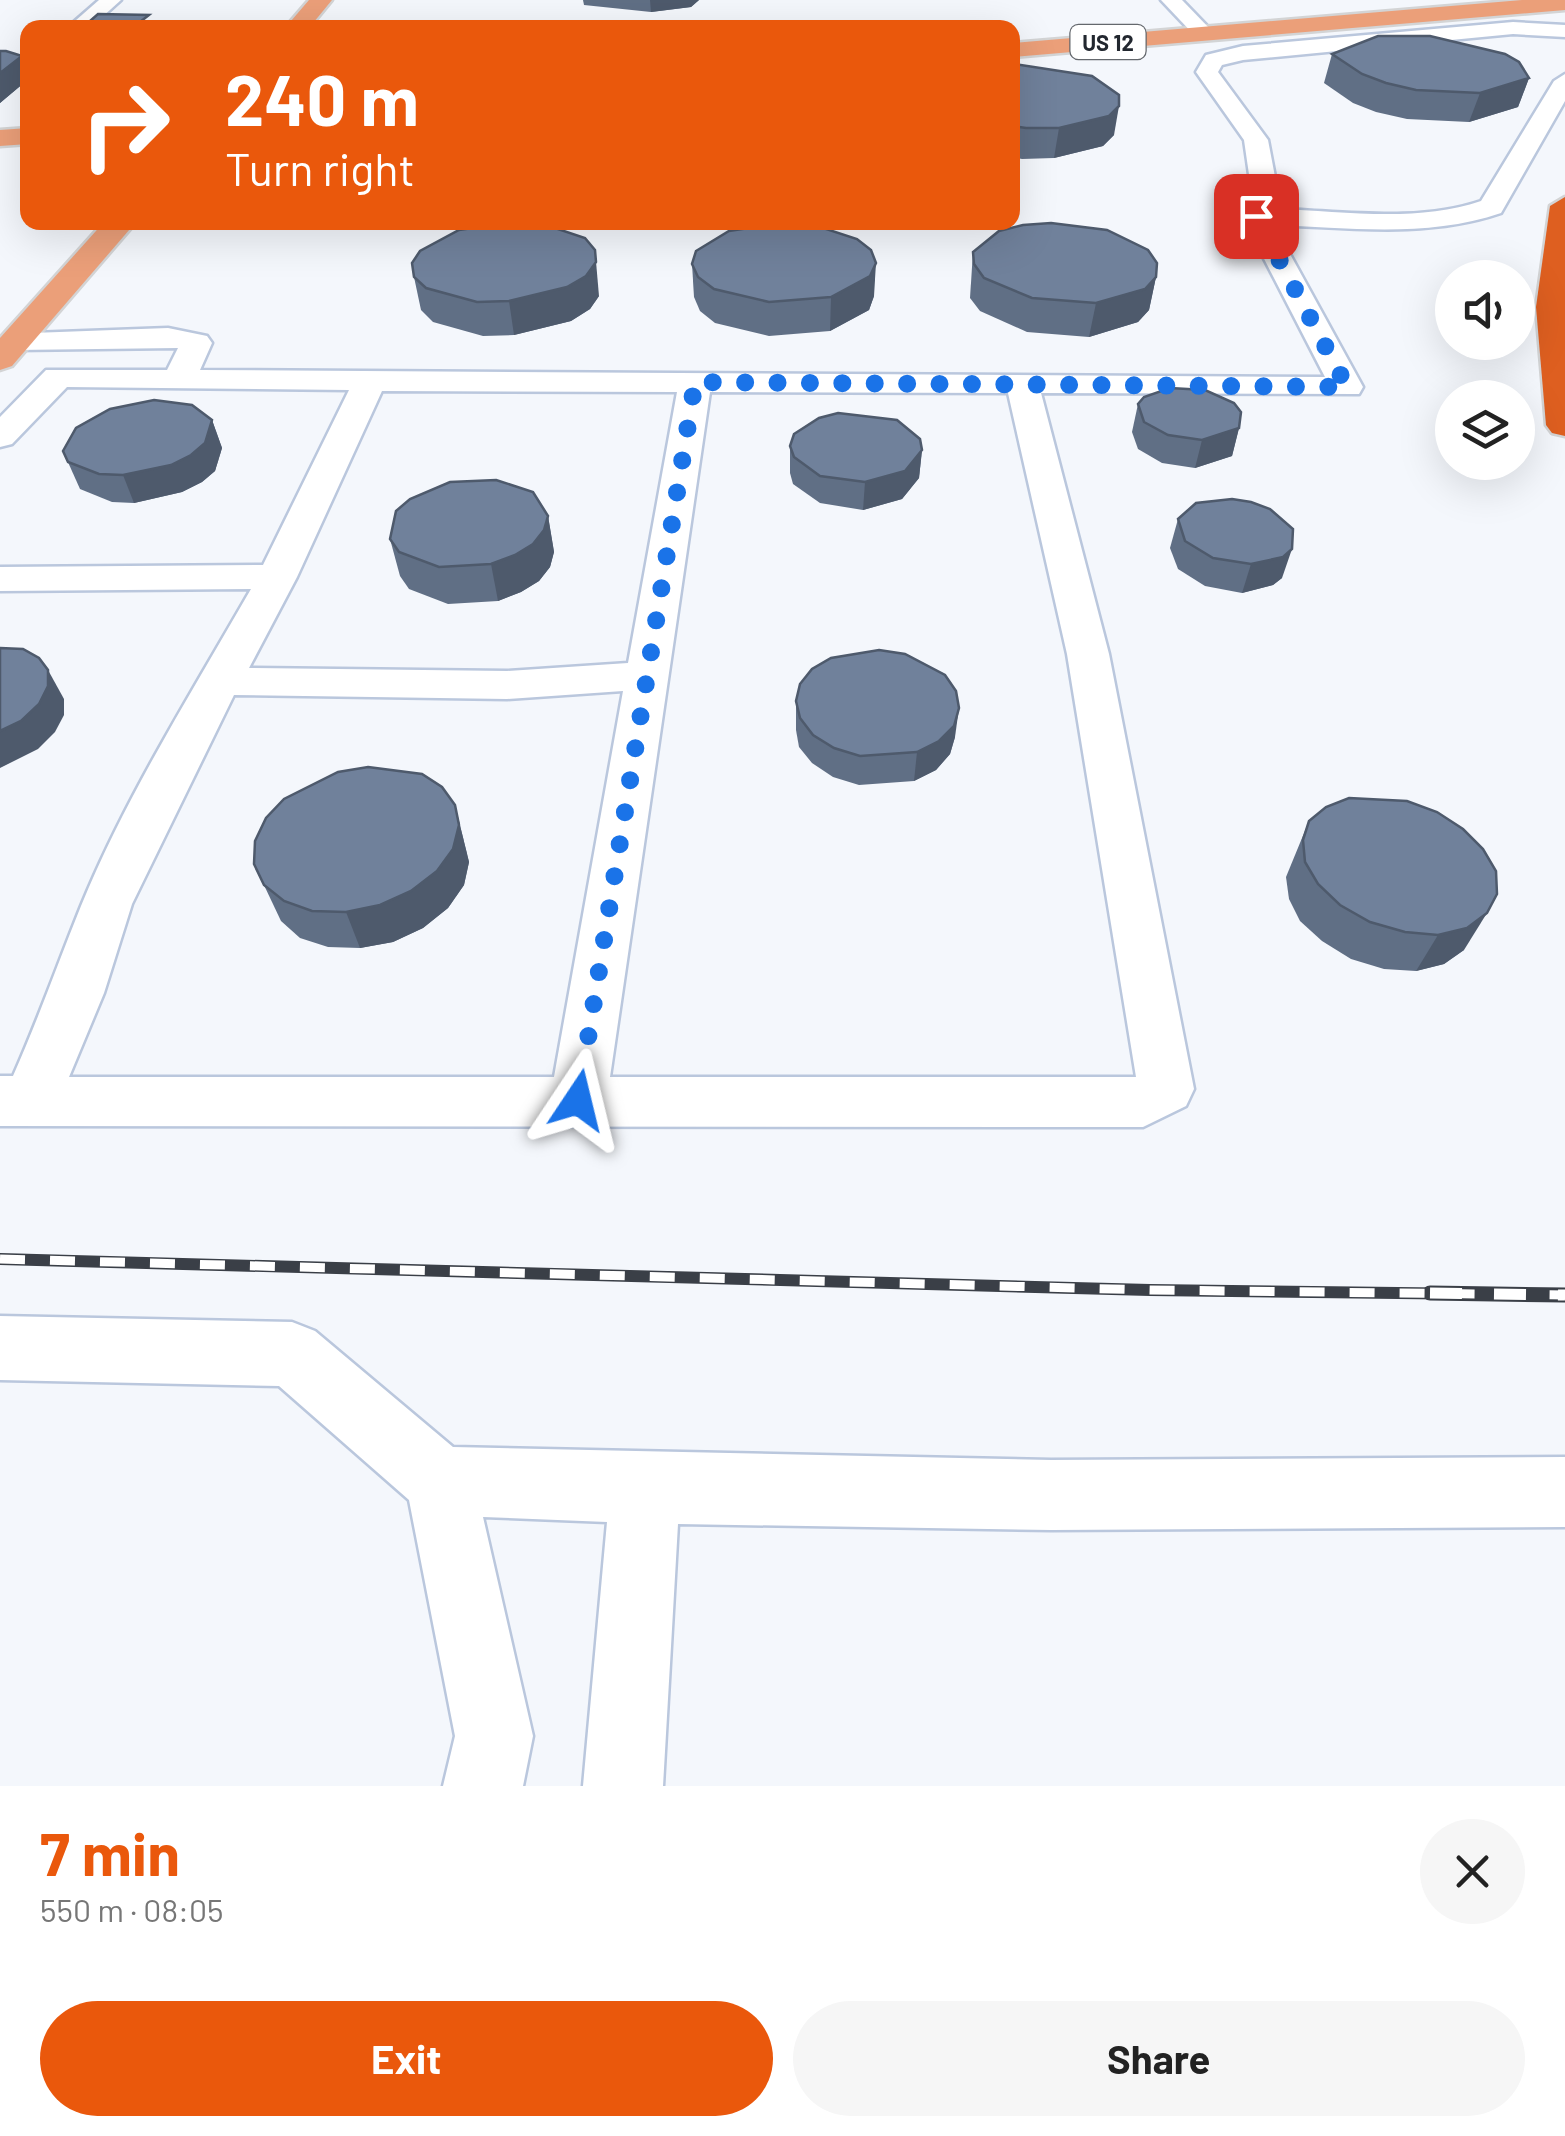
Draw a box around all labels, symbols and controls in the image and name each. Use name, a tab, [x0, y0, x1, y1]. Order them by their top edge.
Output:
road number: US 12	[1070, 25, 1146, 59]
text: 240 m	[225, 56, 419, 140]
icon: right	[60, 60, 190, 190]
text: Turn right	[225, 141, 415, 195]
pin	[1214, 174, 1299, 259]
icon: arrive	[1229, 189, 1284, 244]
map controls	[1435, 260, 1535, 480]
button: sound	[1435, 260, 1535, 360]
button: layers	[1435, 380, 1535, 480]
position arrow	[526, 1048, 630, 1152]
text: 7 min	[40, 1816, 180, 1888]
button: close	[1420, 1819, 1525, 1924]
text: 550 m · 08:05	[40, 1890, 224, 1928]
button: Exit	[40, 2001, 773, 2116]
button: Share	[793, 2001, 1525, 2116]

